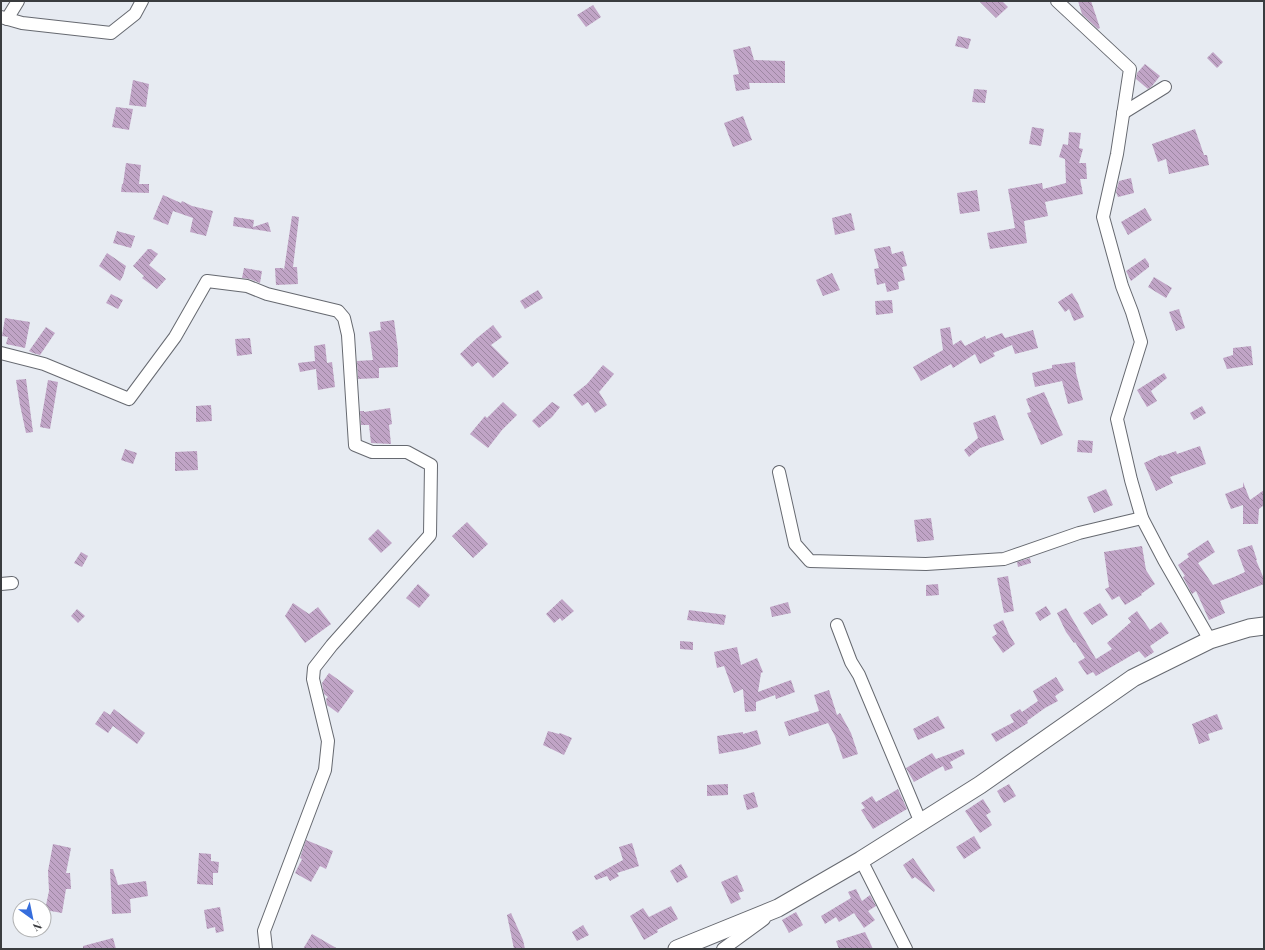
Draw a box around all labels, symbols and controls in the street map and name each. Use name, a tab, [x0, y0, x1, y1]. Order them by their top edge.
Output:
north arrow	[12, 898, 52, 938]
text: N	[30, 918, 45, 935]

